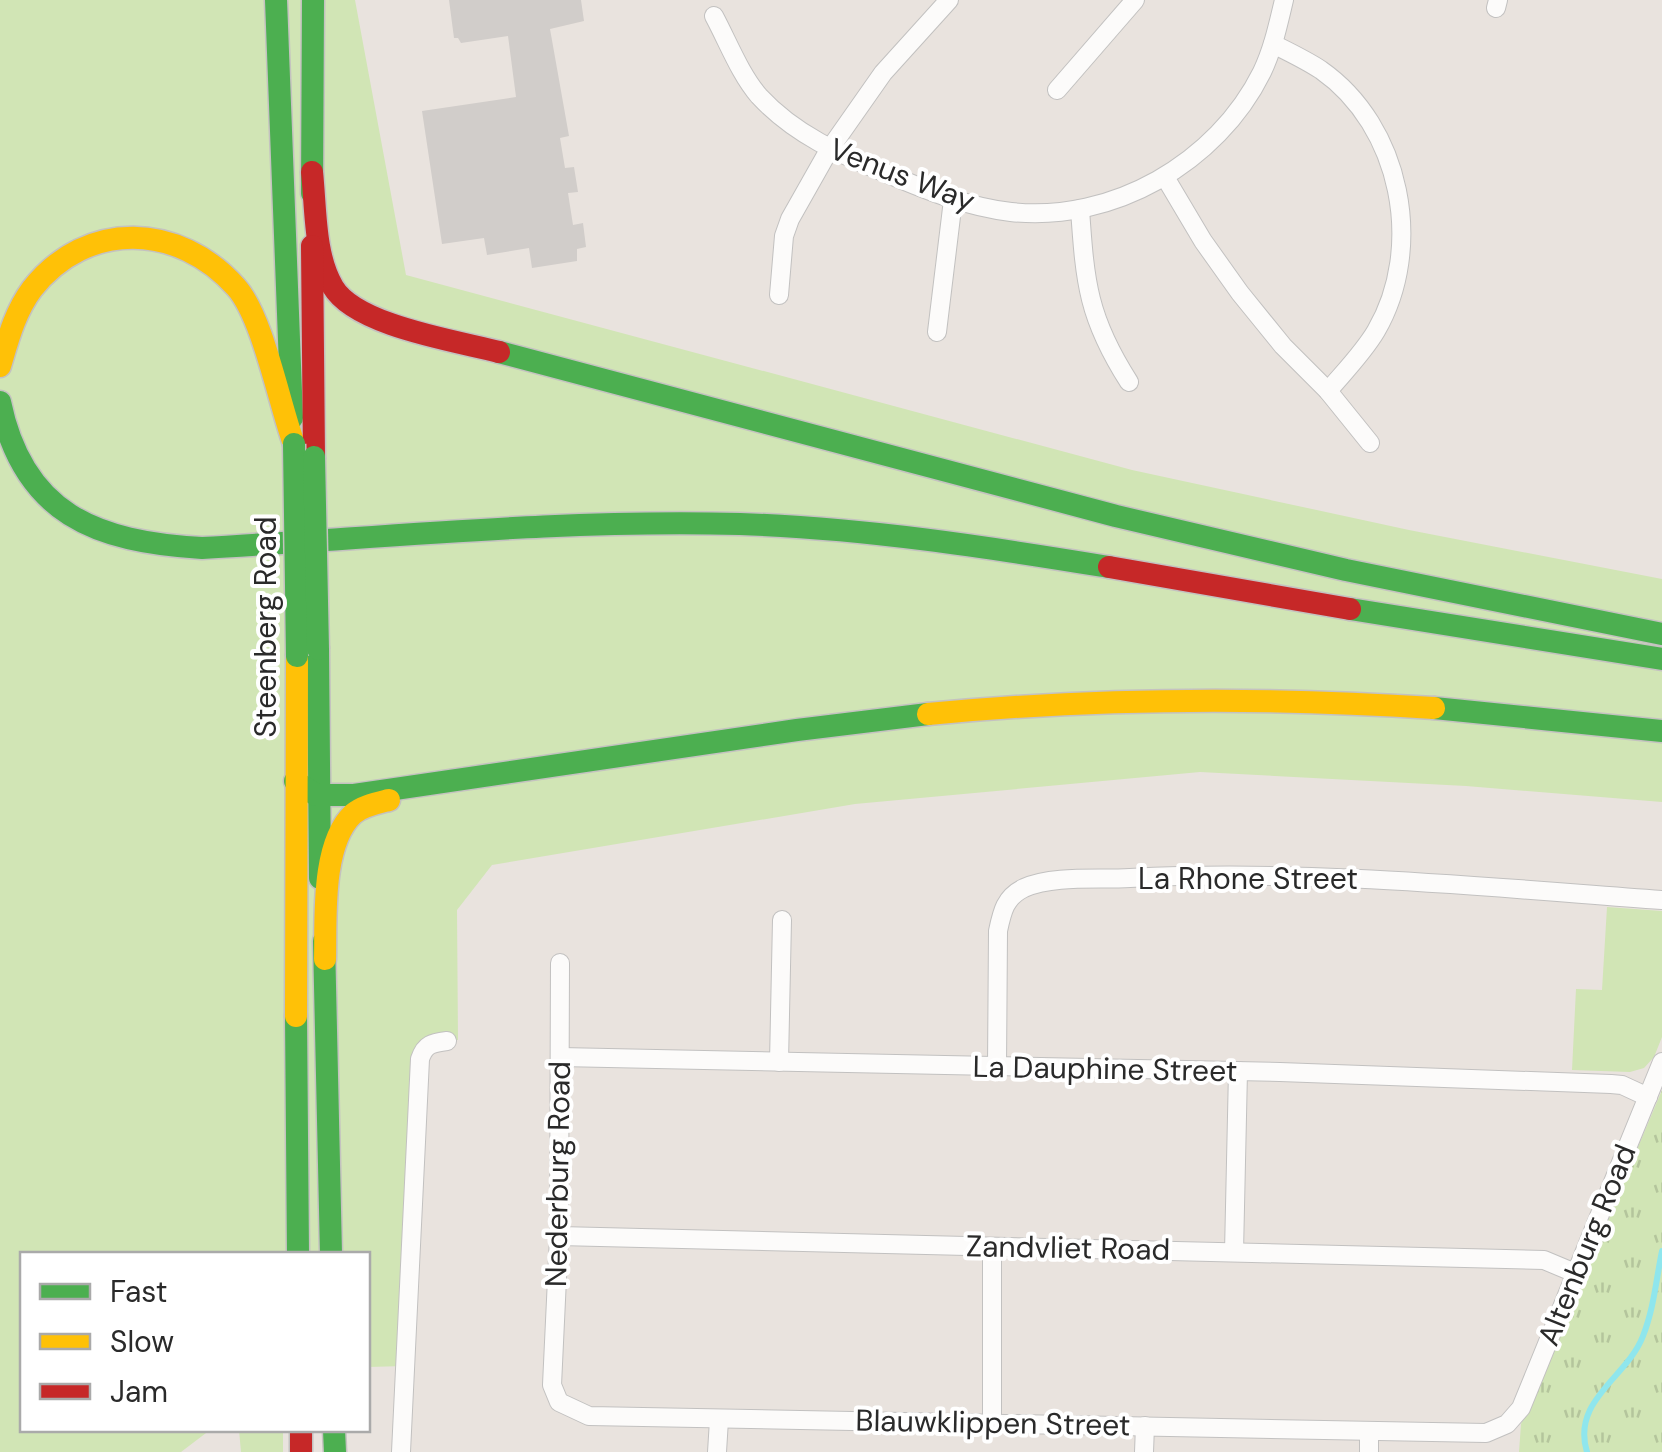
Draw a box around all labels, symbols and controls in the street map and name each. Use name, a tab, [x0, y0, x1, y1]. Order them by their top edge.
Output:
street label: Venus Way	[824, 129, 981, 220]
street label: Steenberg Road	[246, 516, 285, 738]
street label: La Rhone Street	[1138, 859, 1358, 898]
street label: La Dauphine Street	[972, 1047, 1238, 1090]
street label: Nederburg Road	[536, 1061, 579, 1287]
street label: Altenburg Road	[1528, 1139, 1645, 1351]
street label: Zandvliet Road	[965, 1226, 1171, 1269]
legend	[20, 1252, 370, 1432]
text: Fast	[110, 1272, 168, 1311]
text: Slow	[110, 1322, 174, 1361]
text: Jam	[110, 1372, 168, 1411]
street label: Blauwklippen Street	[855, 1401, 1131, 1444]

